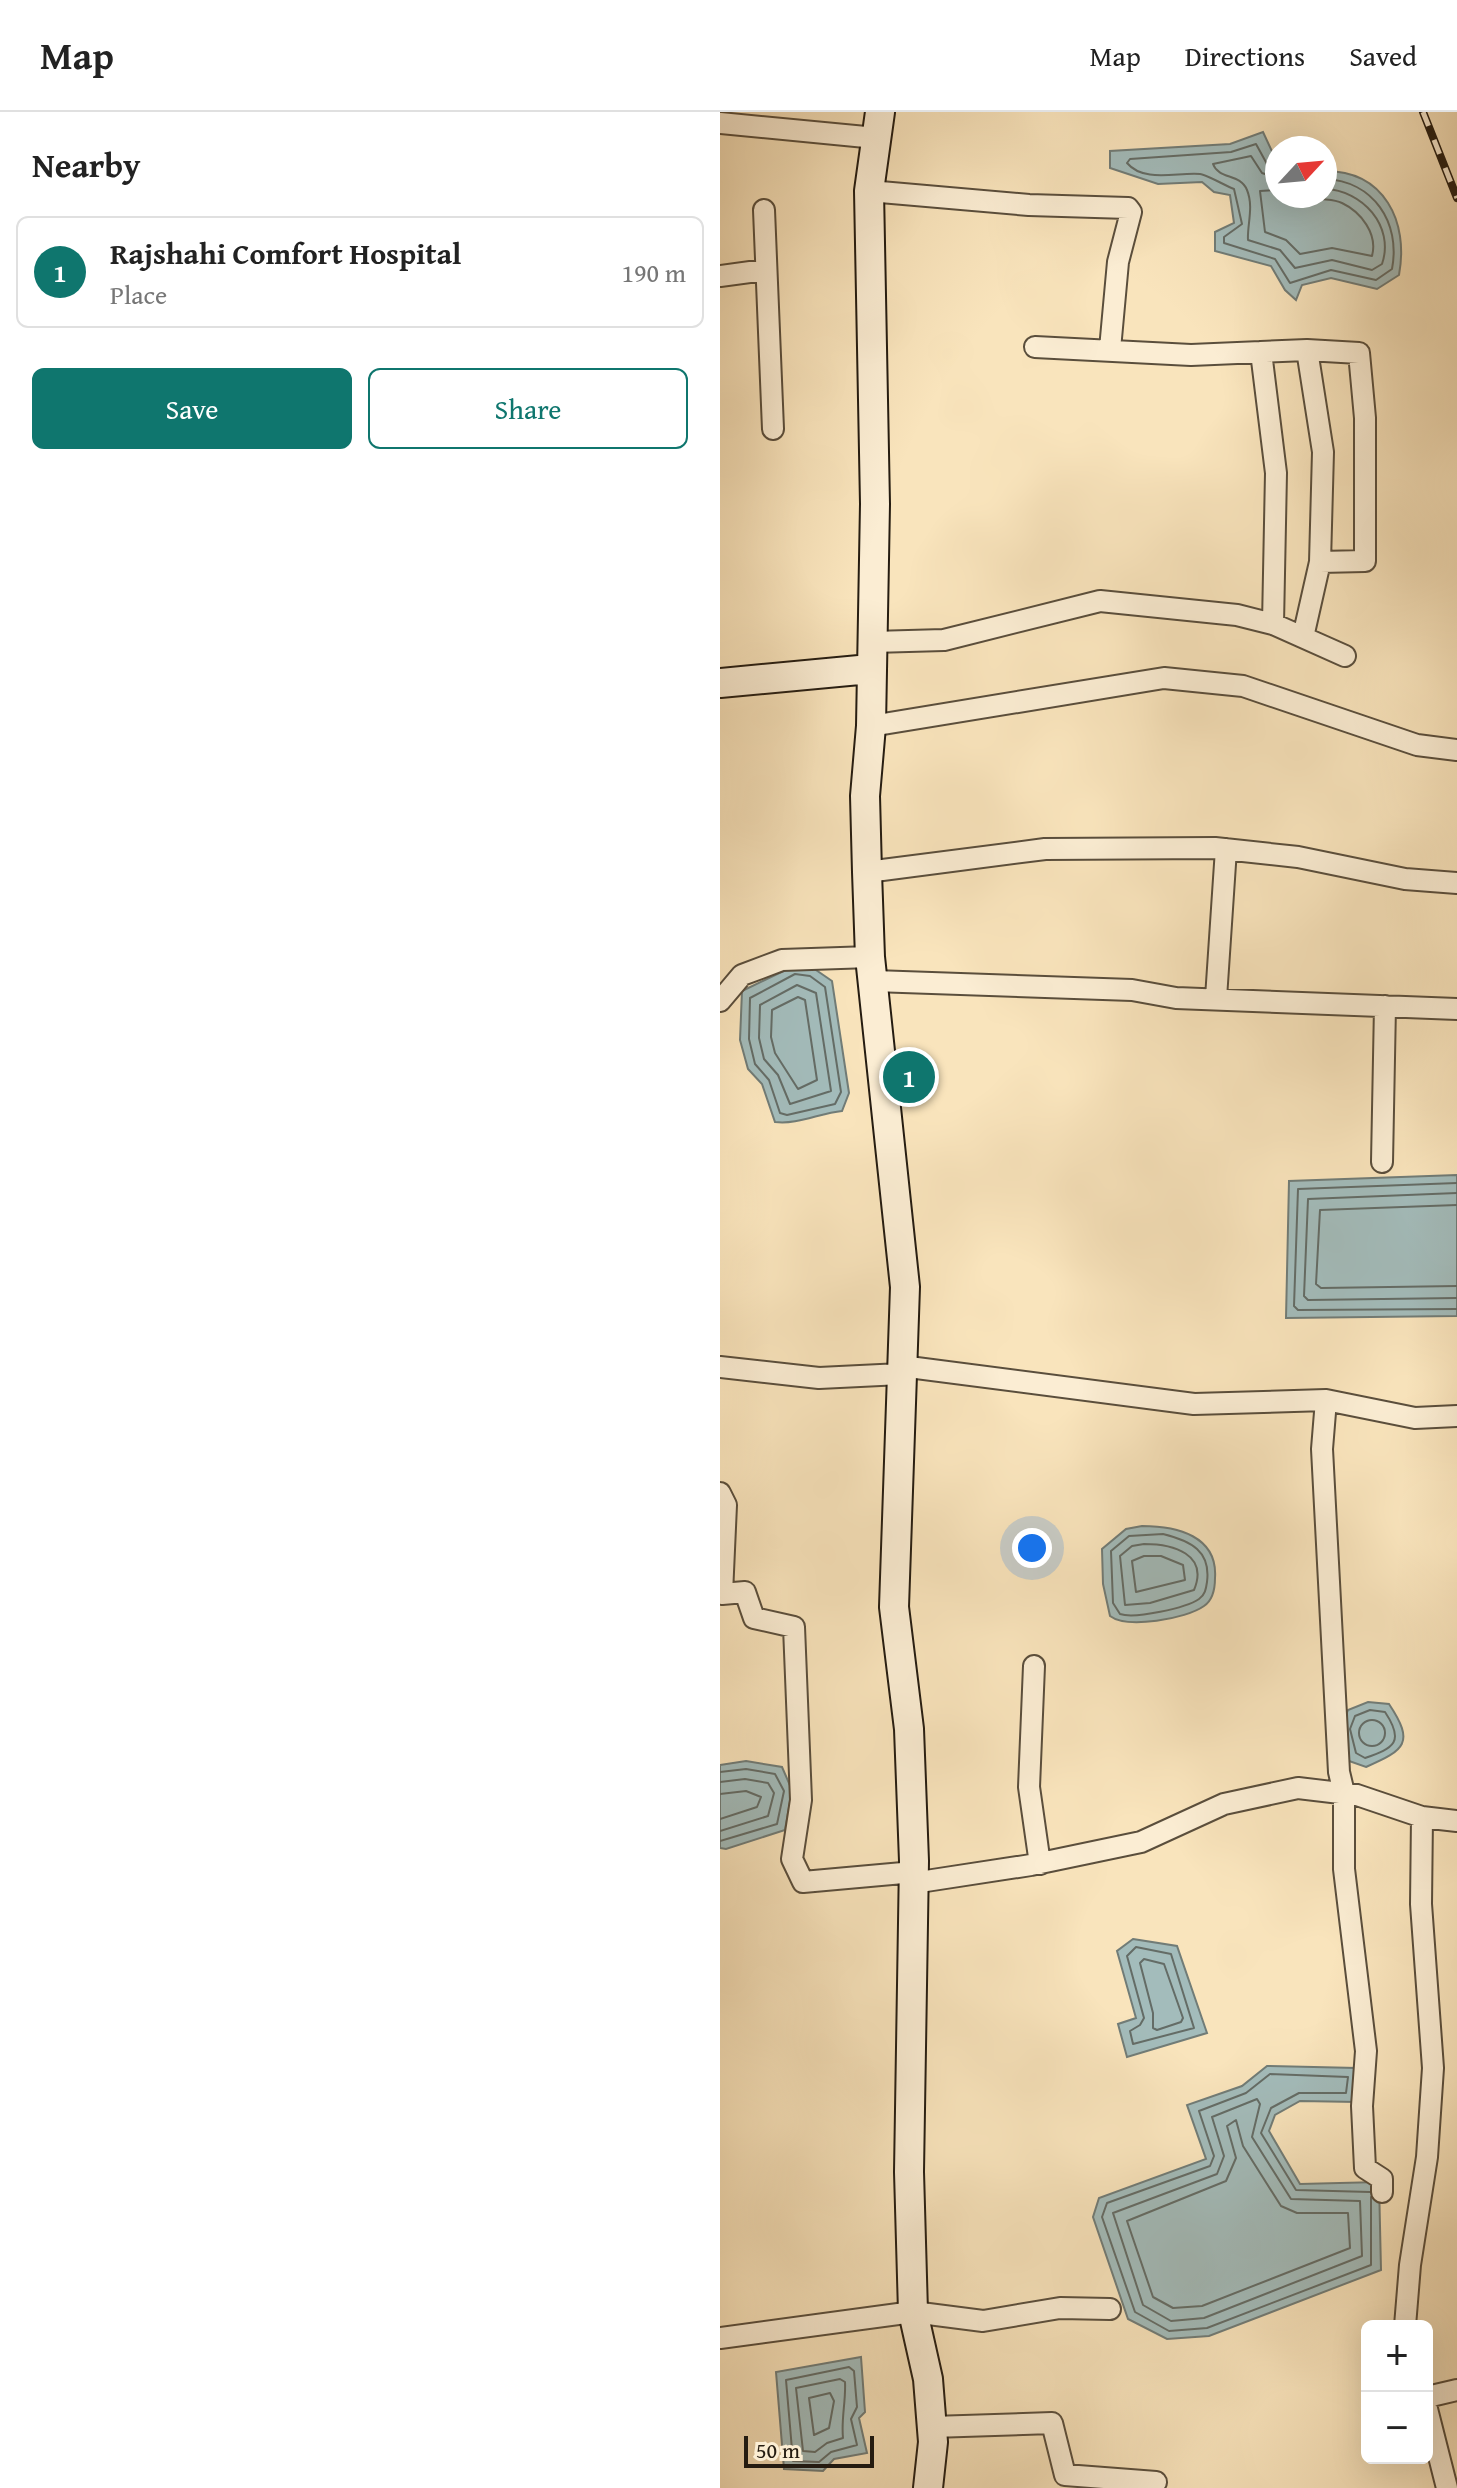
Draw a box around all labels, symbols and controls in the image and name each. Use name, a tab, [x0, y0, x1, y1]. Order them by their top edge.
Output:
text: Map	[40, 27, 114, 83]
text: Map	[1089, 35, 1141, 76]
text: Directions	[1185, 35, 1305, 76]
text: Saved	[1349, 35, 1417, 76]
north arrow	[1265, 136, 1337, 208]
text: Nearby	[32, 140, 141, 189]
text: Rajshahi Comfort Hospital	[110, 231, 461, 275]
text: 1	[53, 253, 67, 292]
text: 190 m	[621, 253, 686, 292]
text: Place	[110, 275, 167, 314]
button: Save	[32, 368, 352, 449]
button: Share	[368, 368, 688, 449]
pin: 1	[883, 1047, 935, 1107]
your location	[1012, 1528, 1052, 1568]
map controls	[1361, 2320, 1433, 2464]
button: +	[1361, 2320, 1433, 2392]
button: −	[1361, 2392, 1433, 2464]
scale bar	[744, 2432, 874, 2468]
text: 50 m	[756, 2434, 800, 2466]

